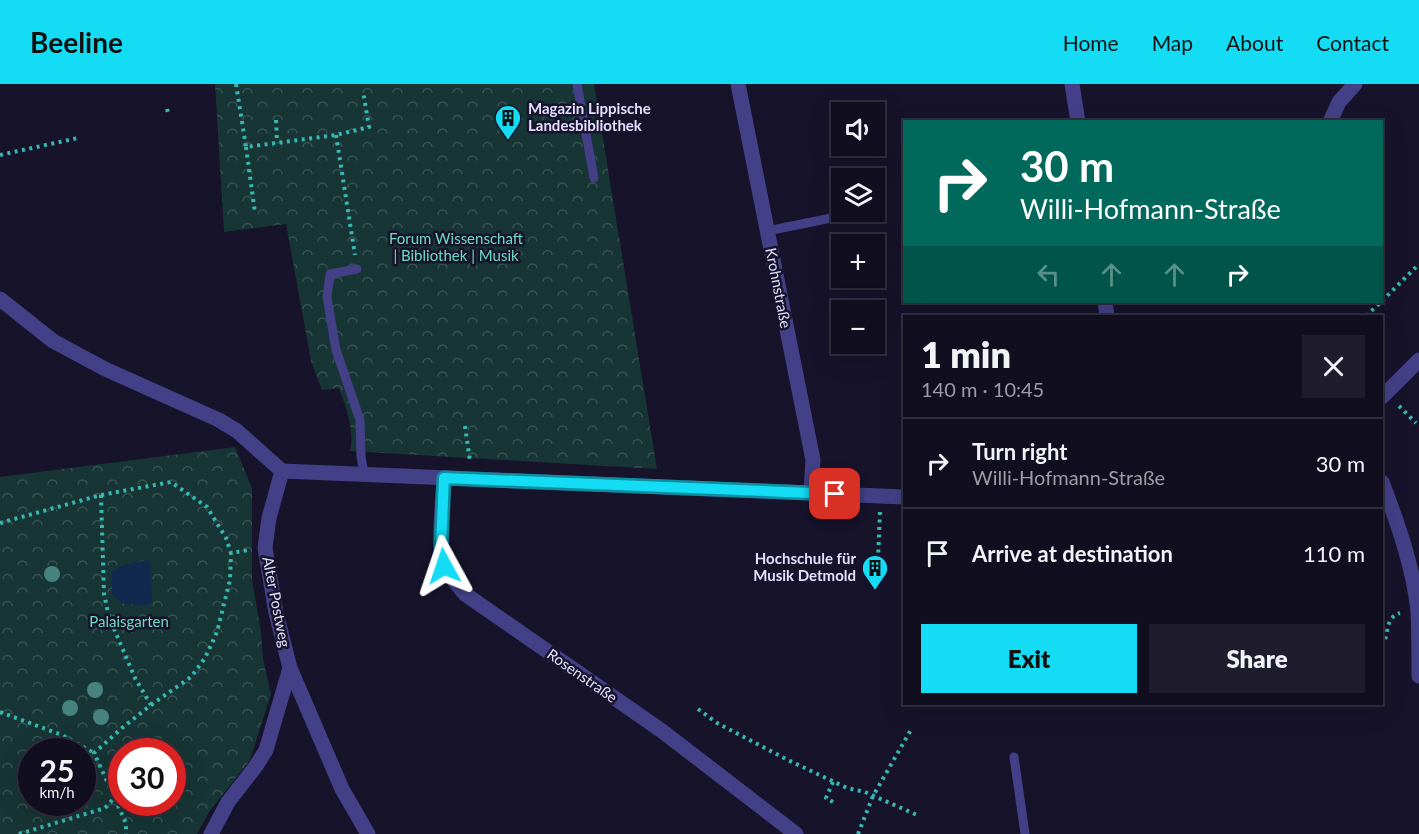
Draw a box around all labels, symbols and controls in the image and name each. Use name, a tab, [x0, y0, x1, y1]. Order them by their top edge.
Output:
text: Beeline	[30, 25, 123, 59]
text: Home	[1063, 30, 1119, 55]
text: Map	[1152, 30, 1193, 55]
text: About	[1226, 30, 1283, 55]
text: Contact	[1316, 30, 1389, 55]
place label: Magazin Lippische Landesbibliothek	[528, 99, 651, 134]
map controls	[831, 102, 885, 354]
button: sound	[831, 102, 885, 156]
building icon: Magazin Lippische Landesbibliothek	[493, 103, 523, 141]
text: 30 m	[1020, 141, 1114, 191]
icon: right	[921, 144, 999, 222]
button: layers	[831, 168, 885, 222]
text: Willi-Hofmann-Straße	[1020, 192, 1281, 225]
park label: Forum Wissenschaft | Bibliothek | Musik	[389, 229, 524, 264]
button: +	[831, 234, 885, 288]
street label: Krohnstraße	[762, 246, 796, 330]
icon: left	[1032, 258, 1065, 291]
icon: ahead	[1095, 258, 1128, 291]
icon: ahead	[1158, 258, 1191, 291]
icon: right	[1221, 258, 1254, 291]
button: −	[831, 300, 885, 354]
text: 1 min	[921, 332, 1011, 376]
button: close	[1302, 335, 1365, 398]
text: 140 m · 10:45	[921, 377, 1044, 401]
text: Turn right	[972, 438, 1067, 465]
icon: right	[921, 447, 954, 480]
text: 30 m	[1316, 450, 1365, 477]
text: Willi-Hofmann-Straße	[972, 465, 1165, 489]
pin	[809, 468, 860, 519]
icon: arrive	[818, 477, 851, 510]
position arrow	[412, 534, 476, 598]
icon: arrive	[921, 537, 954, 570]
text: Arrive at destination	[972, 540, 1173, 567]
text: 110 m	[1303, 540, 1365, 567]
place label: Hochschule für Musik Detmold	[753, 549, 856, 584]
building icon: Hochschule für Musik Detmold	[860, 553, 890, 591]
street label: Alter Postweg	[259, 555, 295, 649]
park label: Palaisgarten	[89, 612, 169, 630]
button: Exit	[921, 624, 1137, 693]
button: Share	[1149, 624, 1365, 693]
street label: Rosenstraße	[544, 644, 621, 706]
speed limit sign: 30	[108, 738, 186, 816]
text: 25	[40, 752, 74, 788]
text: km/h	[39, 783, 75, 801]

